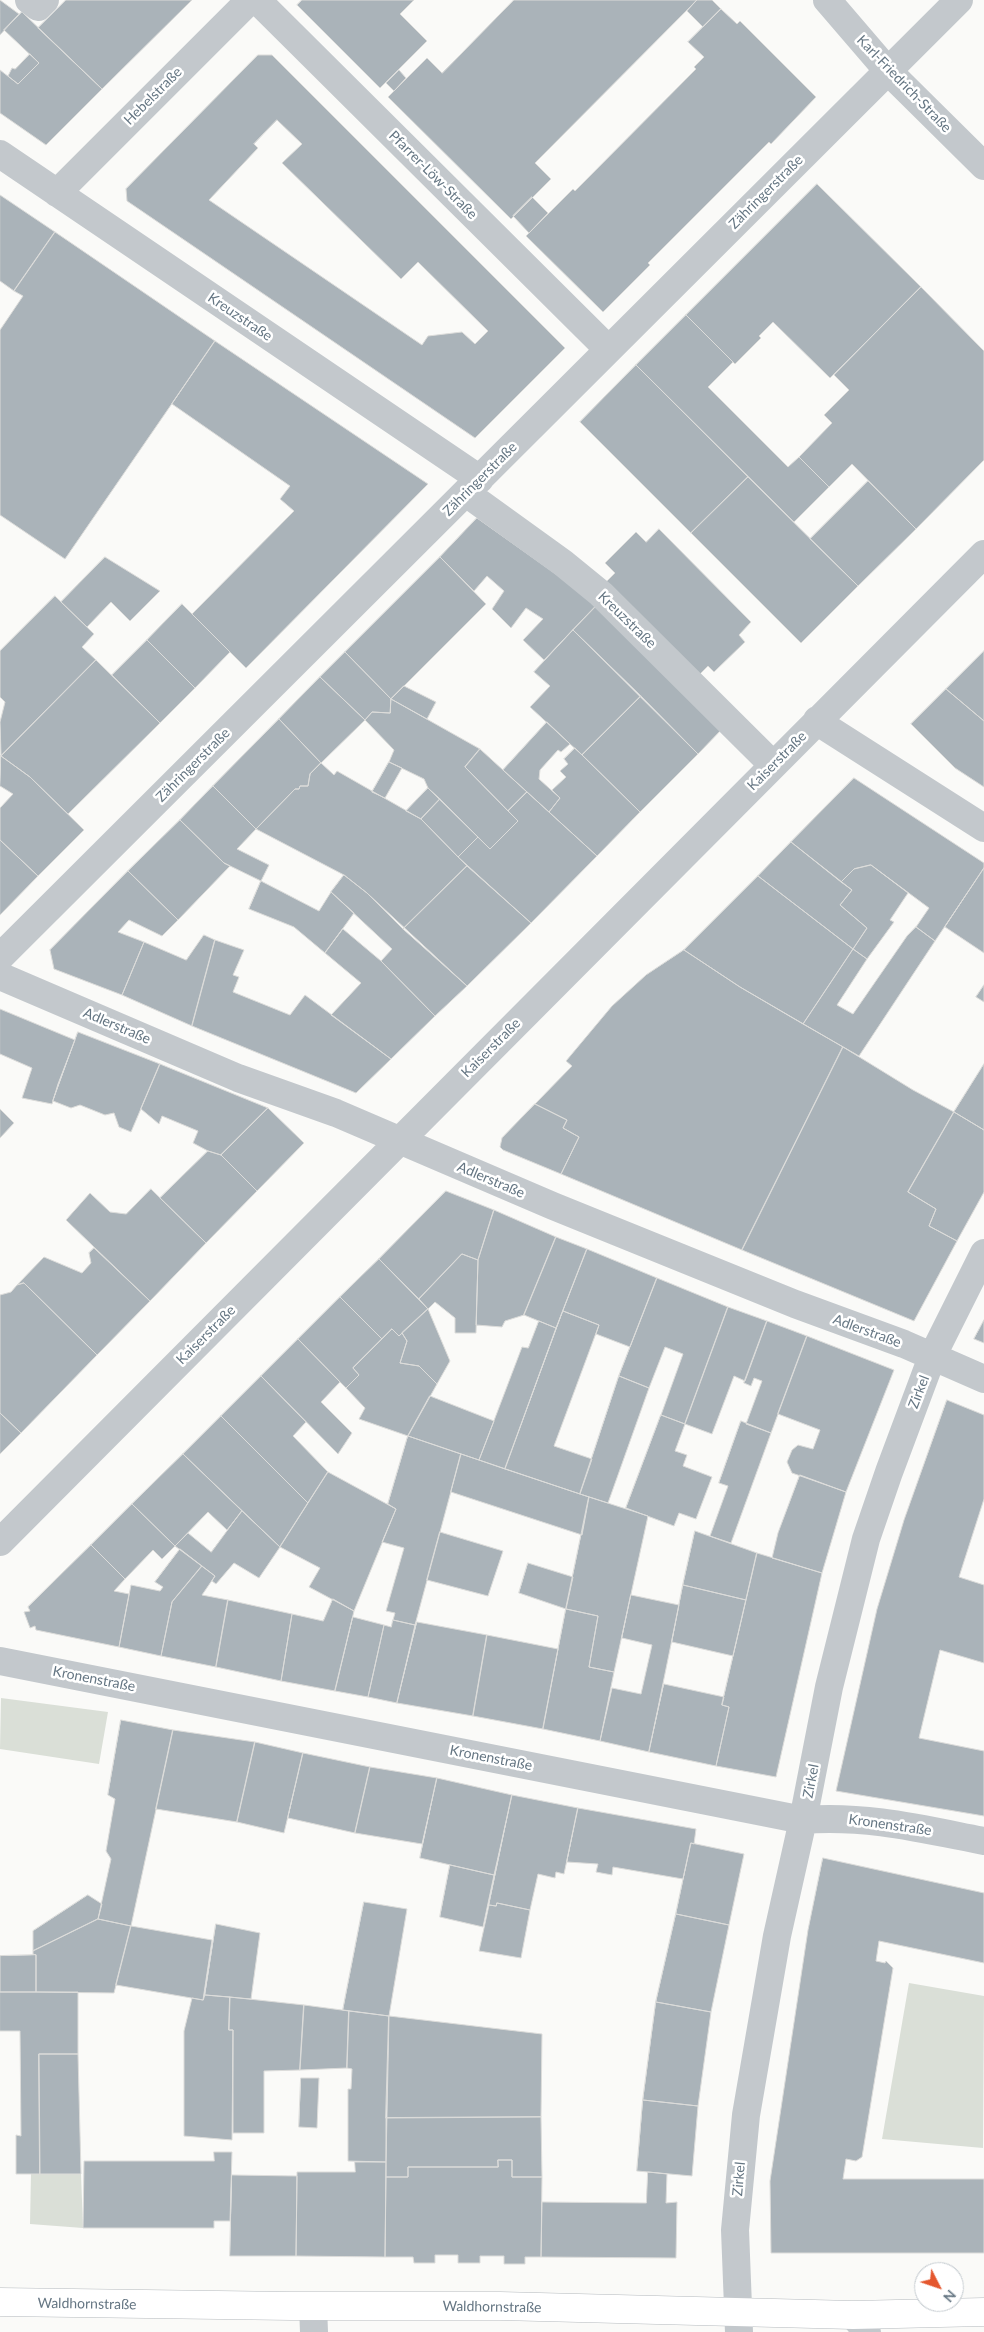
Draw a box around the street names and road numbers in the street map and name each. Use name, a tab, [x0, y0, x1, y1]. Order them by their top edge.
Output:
street label: Karl-Friedrich-Straße	[853, 32, 955, 136]
street label: Hebelstraße	[121, 64, 185, 128]
street label: Pfarrer-Löw-Straße	[385, 127, 481, 223]
street label: Zähringerstraße	[726, 152, 806, 232]
street label: Kreuzstraße	[205, 289, 275, 345]
street label: Zähringerstraße	[440, 439, 520, 519]
street label: Kreuzstraße	[594, 588, 660, 652]
street label: Zähringerstraße	[153, 725, 233, 805]
street label: Kaiserstraße	[744, 728, 810, 794]
street label: Adlerstraße	[81, 1004, 153, 1048]
street label: Kaiserstraße	[458, 1015, 524, 1081]
street label: Adlerstraße	[455, 1158, 527, 1202]
street label: Kaiserstraße	[173, 1302, 239, 1368]
street label: Adlerstraße	[831, 1311, 903, 1351]
street label: Zirkel	[905, 1373, 933, 1411]
street label: Kronenstraße	[51, 1663, 137, 1695]
street label: Kronenstraße	[448, 1742, 534, 1774]
street label: Zirkel	[799, 1763, 823, 1799]
street label: Kronenstraße	[847, 1811, 933, 1839]
street label: Zirkel	[729, 2161, 749, 2197]
street label: Waldhornstraße	[37, 2295, 137, 2313]
street label: Waldhornstraße	[442, 2298, 542, 2316]

